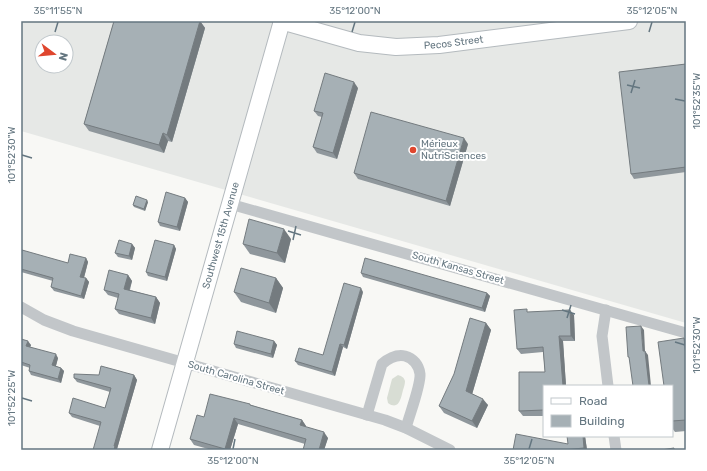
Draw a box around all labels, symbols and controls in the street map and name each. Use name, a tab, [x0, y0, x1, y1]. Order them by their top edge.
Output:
text: 35°11'55"N	[33, 5, 83, 17]
text: 35°12'00"N	[329, 5, 381, 17]
text: 35°12'05"N	[626, 5, 678, 17]
street label: Pecos Street	[424, 33, 484, 52]
north arrow	[34, 34, 74, 74]
text: N	[56, 51, 70, 62]
text: 101°52'35"W	[691, 73, 703, 129]
text: 101°52'30"W	[6, 127, 18, 183]
place label: Mérieux NutriSciences	[421, 138, 486, 162]
marker: Mérieux NutriSciences	[408, 145, 418, 155]
street label: Southwest 15th Avenue	[200, 180, 242, 290]
street label: South Kansas Street	[411, 249, 505, 287]
text: 101°52'30"W	[691, 317, 703, 373]
street label: South Carolina Street	[186, 358, 286, 398]
text: 101°52'25"W	[6, 370, 18, 426]
legend	[543, 385, 673, 437]
text: Road	[579, 394, 607, 408]
text: Building	[579, 414, 625, 428]
text: 35°12'00"N	[207, 455, 259, 467]
text: 35°12'05"N	[503, 455, 555, 467]

